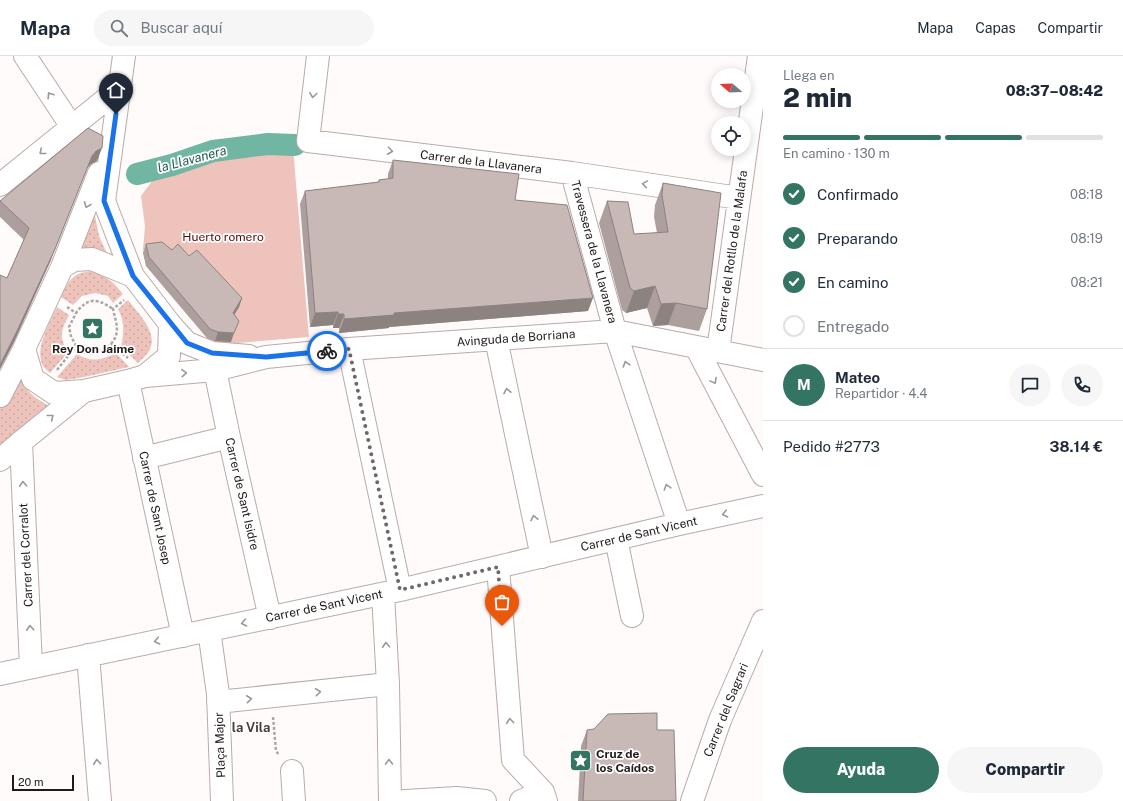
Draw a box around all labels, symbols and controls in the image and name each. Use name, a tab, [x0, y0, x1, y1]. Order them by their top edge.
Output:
search box	[94, 10, 374, 46]
text: Mapa	[20, 17, 70, 39]
icon: search	[108, 17, 130, 39]
text: Buscar aquí	[140, 19, 222, 36]
text: Mapa	[917, 20, 953, 36]
text: Capas	[975, 20, 1016, 36]
text: Compartir	[1038, 20, 1103, 36]
north arrow	[711, 68, 751, 108]
map controls	[711, 68, 751, 156]
text: Llega en	[783, 68, 834, 83]
pin	[99, 73, 133, 114]
icon: home	[105, 79, 127, 101]
text: 2 min	[783, 82, 852, 113]
text: 08:37–08:42	[1006, 82, 1103, 99]
one-way arrow	[48, 92, 55, 99]
one-way arrow	[309, 92, 318, 98]
button: locate	[711, 116, 751, 156]
water label: la Llavanera	[156, 143, 228, 175]
one-way arrow	[387, 146, 393, 155]
text: En camino · 130 m	[783, 146, 890, 161]
one-way arrow	[39, 147, 46, 154]
street label: Carrer de la Llavanera	[419, 148, 543, 176]
street label: Carrer del Rotllo de la Malafa	[714, 169, 750, 333]
street label: Travessera de la Llavanera	[568, 179, 620, 325]
one-way arrow	[642, 180, 648, 189]
icon: check	[783, 183, 805, 205]
text: Confirmado	[817, 186, 898, 203]
text: 08:18	[1070, 187, 1103, 202]
one-way arrow	[83, 201, 91, 208]
icon: check	[783, 227, 805, 249]
park label: Huerto romero	[182, 230, 264, 244]
text: Preparando	[817, 230, 898, 247]
text: 08:19	[1070, 231, 1103, 246]
icon: check	[783, 271, 805, 293]
text: En camino	[817, 274, 889, 291]
text: 08:21	[1070, 275, 1103, 290]
place icon: Rey Don Jaime	[80, 315, 106, 341]
text: Entregado	[817, 318, 889, 335]
street label: Avinguda de Borriana	[456, 327, 576, 349]
courier	[307, 331, 347, 371]
icon: bike	[316, 340, 338, 362]
place label: Rey Don Jaime	[52, 342, 134, 356]
one-way arrow	[622, 360, 631, 367]
button: chat	[1009, 364, 1051, 406]
button: phone	[1061, 364, 1103, 406]
one-way arrow	[181, 368, 187, 377]
text: Mateo	[835, 369, 880, 386]
text: M	[797, 376, 811, 393]
one-way arrow	[709, 377, 717, 384]
text: Repartidor · 4.4	[835, 386, 928, 401]
one-way arrow	[504, 388, 512, 394]
one-way arrow	[46, 415, 53, 422]
street label: Carrer de Sant Isidre	[222, 436, 262, 552]
text: Pedido #2773	[783, 438, 880, 455]
text: 38.14 €	[1050, 438, 1103, 455]
street label: Carrer de Sant Josep	[136, 450, 174, 566]
one-way arrow	[18, 481, 27, 487]
one-way arrow	[663, 484, 672, 491]
street label: Carrer del Corralot	[16, 502, 36, 607]
one-way arrow	[722, 510, 728, 518]
street label: Carrer de Sant Vicent	[579, 514, 699, 554]
one-way arrow	[530, 515, 538, 522]
pin	[485, 585, 519, 626]
street label: Carrer de Sant Vicent	[264, 587, 384, 625]
icon: bag	[491, 591, 513, 613]
one-way arrow	[241, 618, 247, 626]
one-way arrow	[25, 625, 34, 631]
one-way arrow	[154, 636, 160, 645]
one-way arrow	[381, 642, 390, 648]
street label: Carrer del Sagrari	[701, 661, 751, 759]
one-way arrow	[315, 688, 322, 697]
one-way arrow	[246, 695, 252, 704]
street label: Plaça Major	[212, 712, 228, 778]
one-way arrow	[506, 718, 515, 724]
district label: la Vila	[232, 720, 270, 735]
place label: Cruz de los Caídos	[596, 747, 654, 775]
button: Ayuda	[783, 747, 939, 793]
button: Compartir	[947, 747, 1103, 793]
place icon: Cruz de los Caídos	[567, 748, 593, 774]
one-way arrow	[92, 759, 101, 765]
one-way arrow	[385, 759, 393, 765]
scale bar	[12, 773, 74, 792]
text: 20 m	[18, 776, 43, 788]

